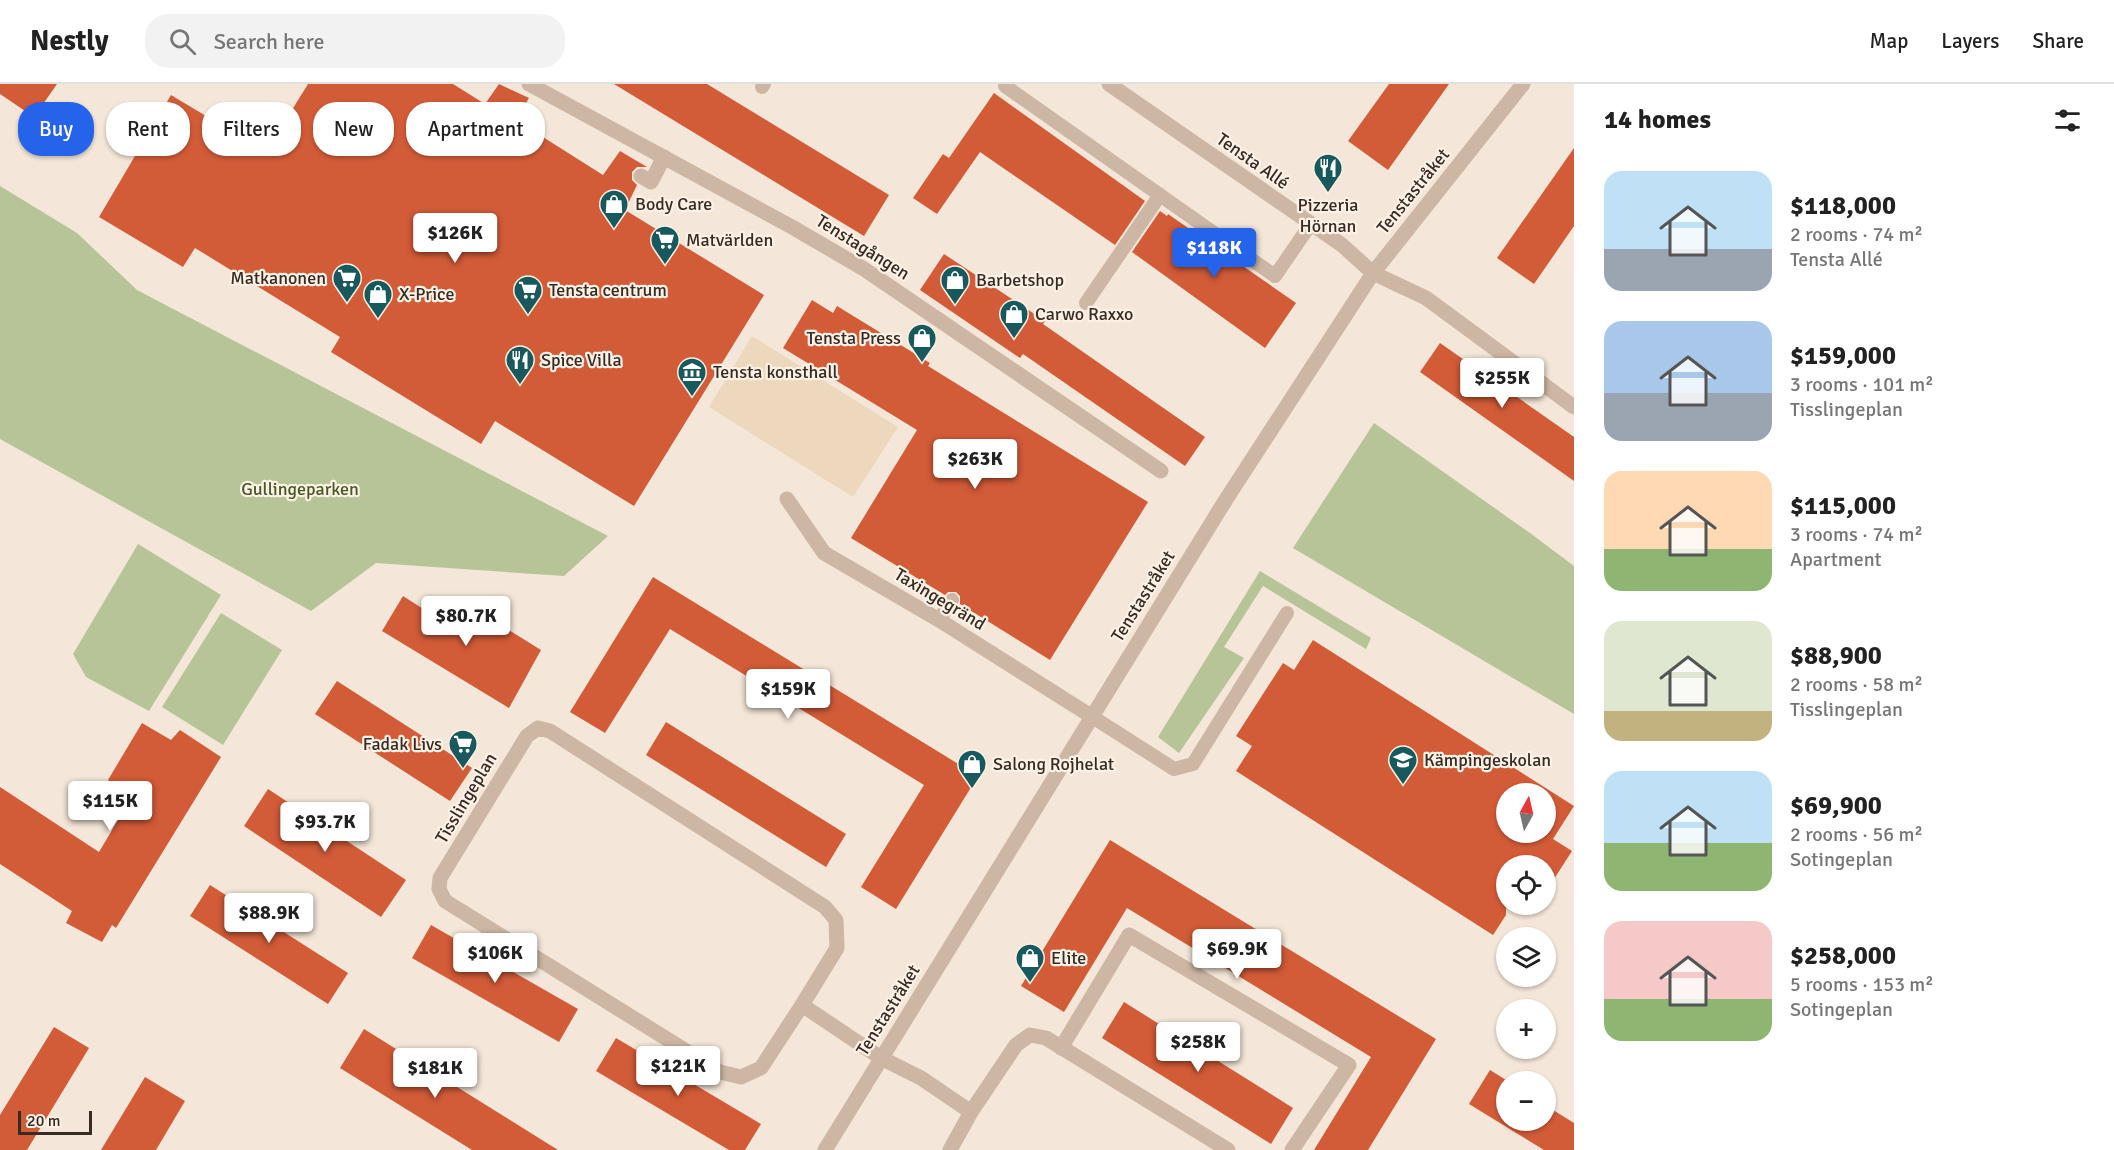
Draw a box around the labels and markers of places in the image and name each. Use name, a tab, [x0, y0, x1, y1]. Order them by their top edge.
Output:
restaurant icon: Pizzeria Hörnan	[1312, 152, 1344, 194]
shop icon: Body Care	[598, 188, 630, 230]
place label: Body Care	[635, 193, 712, 215]
place label: Pizzeria Hörnan	[1298, 194, 1358, 237]
pin: $126K	[413, 213, 497, 264]
supermarket icon: Matvärlden	[649, 224, 681, 266]
pin: $118K	[1172, 228, 1256, 279]
place label: Matvärlden	[686, 229, 773, 251]
supermarket icon: Matkanonen	[331, 262, 363, 304]
shop icon: Barbetshop	[939, 264, 971, 306]
place label: Matkanonen	[230, 267, 326, 289]
place label: Barbetshop	[976, 269, 1064, 291]
supermarket icon: Tensta centrum	[512, 274, 544, 316]
shop icon: X-Price	[362, 278, 394, 320]
place label: Tensta centrum	[549, 279, 667, 301]
place label: X-Price	[399, 283, 455, 305]
shop icon: Carwo Raxxo	[998, 298, 1030, 340]
place label: Carwo Raxxo	[1035, 303, 1133, 325]
shop icon: Tensta Press	[906, 322, 938, 364]
place label: Tensta Press	[807, 327, 901, 349]
restaurant icon: Spice Villa	[504, 344, 536, 386]
place label: Spice Villa	[541, 349, 622, 371]
museum icon: Tensta konsthall	[676, 356, 708, 398]
pin: $255K	[1460, 358, 1544, 409]
place label: Tensta konsthall	[713, 361, 838, 383]
pin: $263K	[933, 439, 1017, 490]
pin: $80.7K	[417, 596, 515, 647]
pin: $159K	[746, 669, 830, 720]
supermarket icon: Fadak Livs	[447, 728, 479, 770]
place label: Fadak Livs	[363, 733, 442, 755]
school or university icon: Kämpingeskolan	[1387, 744, 1419, 786]
shop icon: Salong Rojhelat	[956, 748, 988, 790]
place label: Kämpingeskolan	[1424, 749, 1551, 771]
place label: Salong Rojhelat	[993, 753, 1114, 775]
pin: $115K	[68, 781, 152, 832]
pin: $93.7K	[276, 802, 374, 853]
pin: $88.9K	[220, 893, 318, 944]
pin: $69.9K	[1188, 929, 1286, 980]
pin: $106K	[453, 933, 537, 984]
shop icon: Elite	[1014, 942, 1046, 984]
place label: Elite	[1051, 947, 1086, 969]
pin: $258K	[1156, 1022, 1240, 1073]
pin: $121K	[636, 1046, 720, 1097]
pin: $181K	[393, 1048, 477, 1099]

